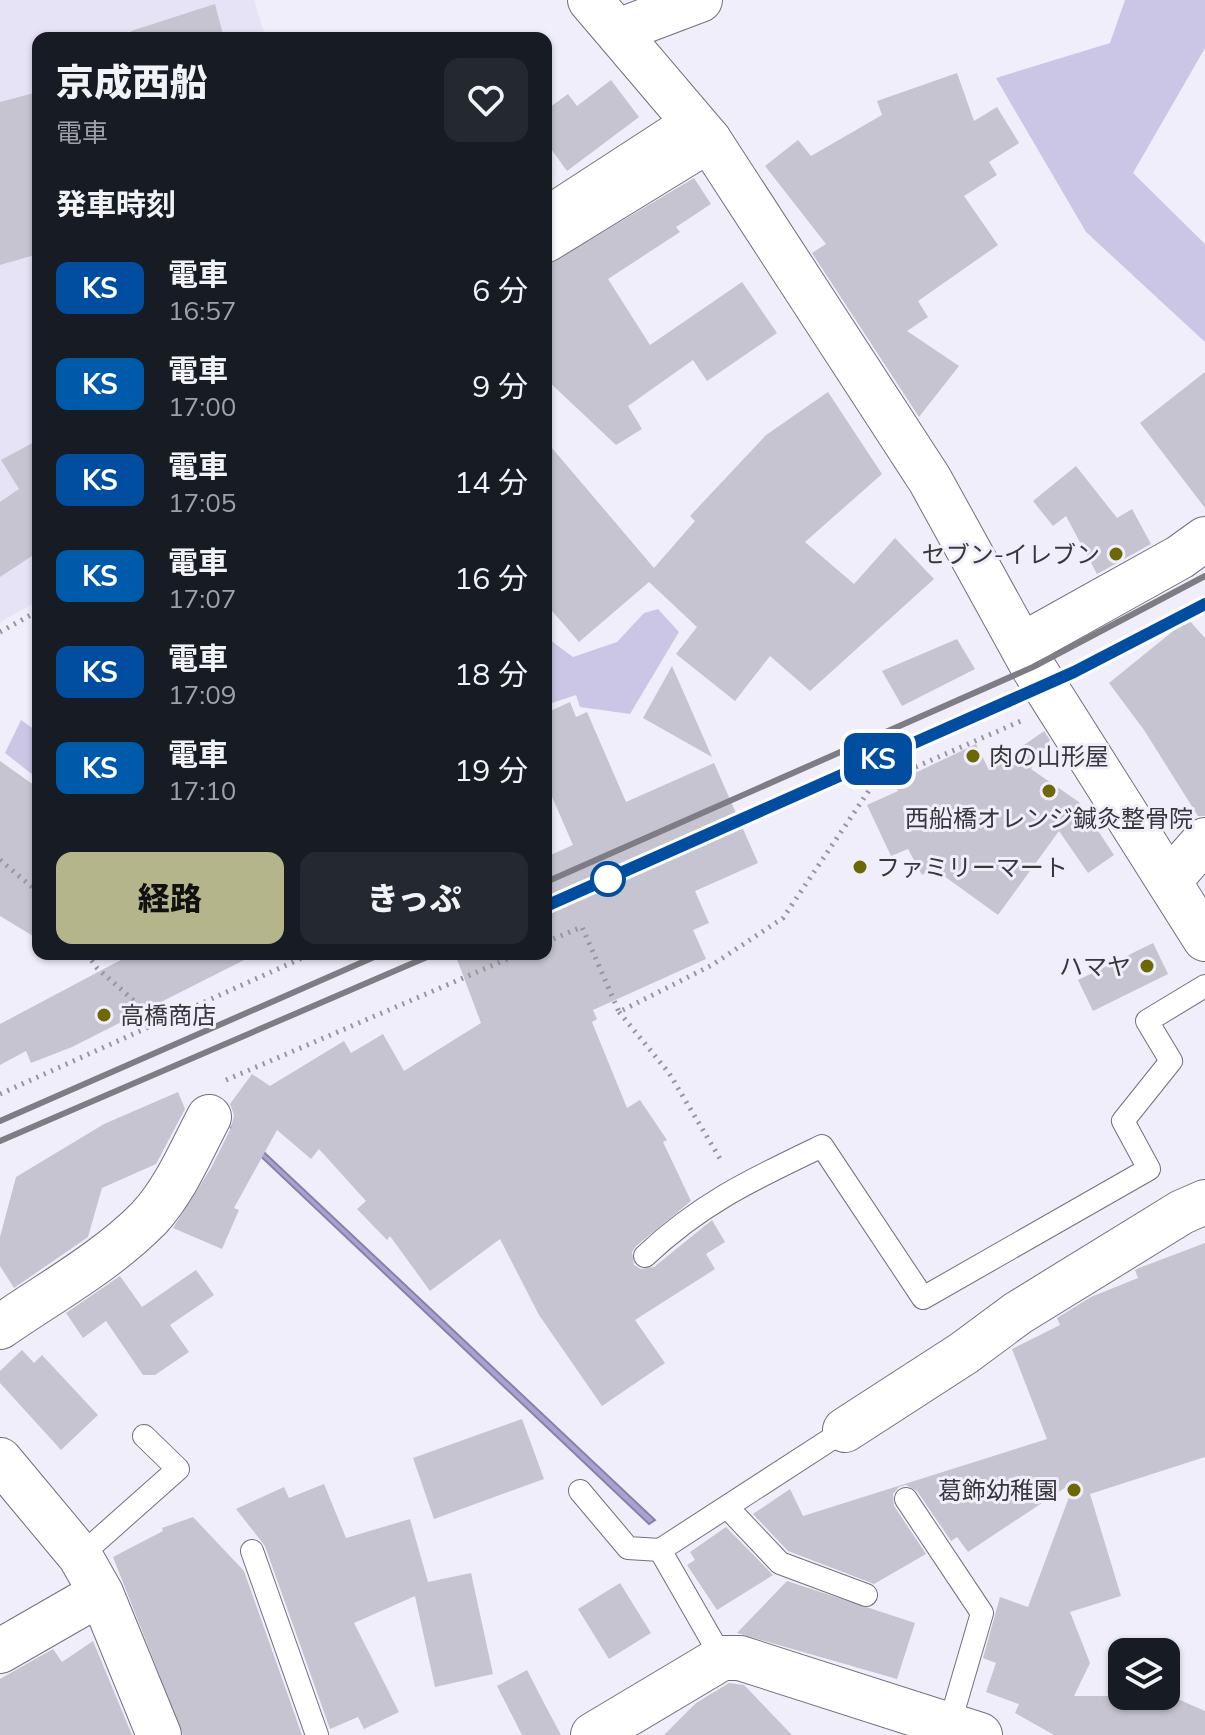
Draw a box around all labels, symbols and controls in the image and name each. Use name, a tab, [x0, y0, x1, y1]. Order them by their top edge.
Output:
text: 京成西船	[56, 58, 208, 106]
button: heart	[444, 58, 528, 142]
text: 電車	[56, 116, 108, 149]
text: 発車時刻	[56, 185, 176, 223]
text: 電車	[168, 255, 228, 293]
text: KS	[82, 270, 118, 305]
text: 6 分	[472, 271, 528, 309]
text: 16:57	[168, 294, 236, 327]
text: 電車	[168, 351, 228, 389]
text: KS	[82, 366, 118, 401]
text: 9 分	[472, 367, 528, 405]
text: 17:00	[168, 390, 236, 423]
text: 電車	[168, 447, 228, 485]
text: KS	[82, 462, 118, 497]
text: 14 分	[454, 463, 528, 501]
text: 17:05	[168, 486, 236, 519]
place label: セブン-イレブン	[922, 539, 1100, 569]
text: 電車	[168, 543, 228, 581]
marker: セブン-イレブン	[1107, 545, 1125, 563]
text: KS	[82, 558, 118, 593]
text: 16 分	[454, 559, 528, 597]
text: 17:07	[168, 582, 236, 615]
text: 電車	[168, 639, 228, 677]
text: KS	[82, 654, 118, 689]
text: 18 分	[454, 655, 528, 693]
text: 17:09	[168, 678, 236, 711]
line badge: KS	[842, 733, 914, 785]
text: 電車	[168, 735, 228, 773]
text: KS	[860, 741, 896, 776]
place label: 肉の山形屋	[989, 741, 1109, 771]
marker: 肉の山形屋	[964, 747, 982, 765]
text: KS	[82, 750, 118, 785]
text: 19 分	[454, 751, 528, 789]
text: 17:10	[168, 774, 236, 807]
marker: 西船橋オレンジ鍼灸整骨院	[1040, 782, 1058, 800]
place label: 西船橋オレンジ鍼灸整骨院	[905, 803, 1193, 833]
button: 経路	[56, 852, 284, 944]
button: きっぷ	[300, 852, 528, 944]
place label: ファミリーマート	[876, 852, 1068, 882]
marker: ファミリーマート	[851, 858, 869, 876]
unlabelled marker	[591, 862, 625, 896]
place label: ハマヤ	[1059, 951, 1131, 981]
marker: ハマヤ	[1138, 957, 1156, 975]
place label: 高橋商店	[120, 1000, 216, 1030]
marker: 高橋商店	[95, 1006, 113, 1024]
place label: 葛飾幼稚園	[938, 1475, 1058, 1505]
marker: 葛飾幼稚園	[1065, 1481, 1083, 1499]
map controls	[1108, 1638, 1180, 1710]
button: layers	[1108, 1638, 1180, 1710]

